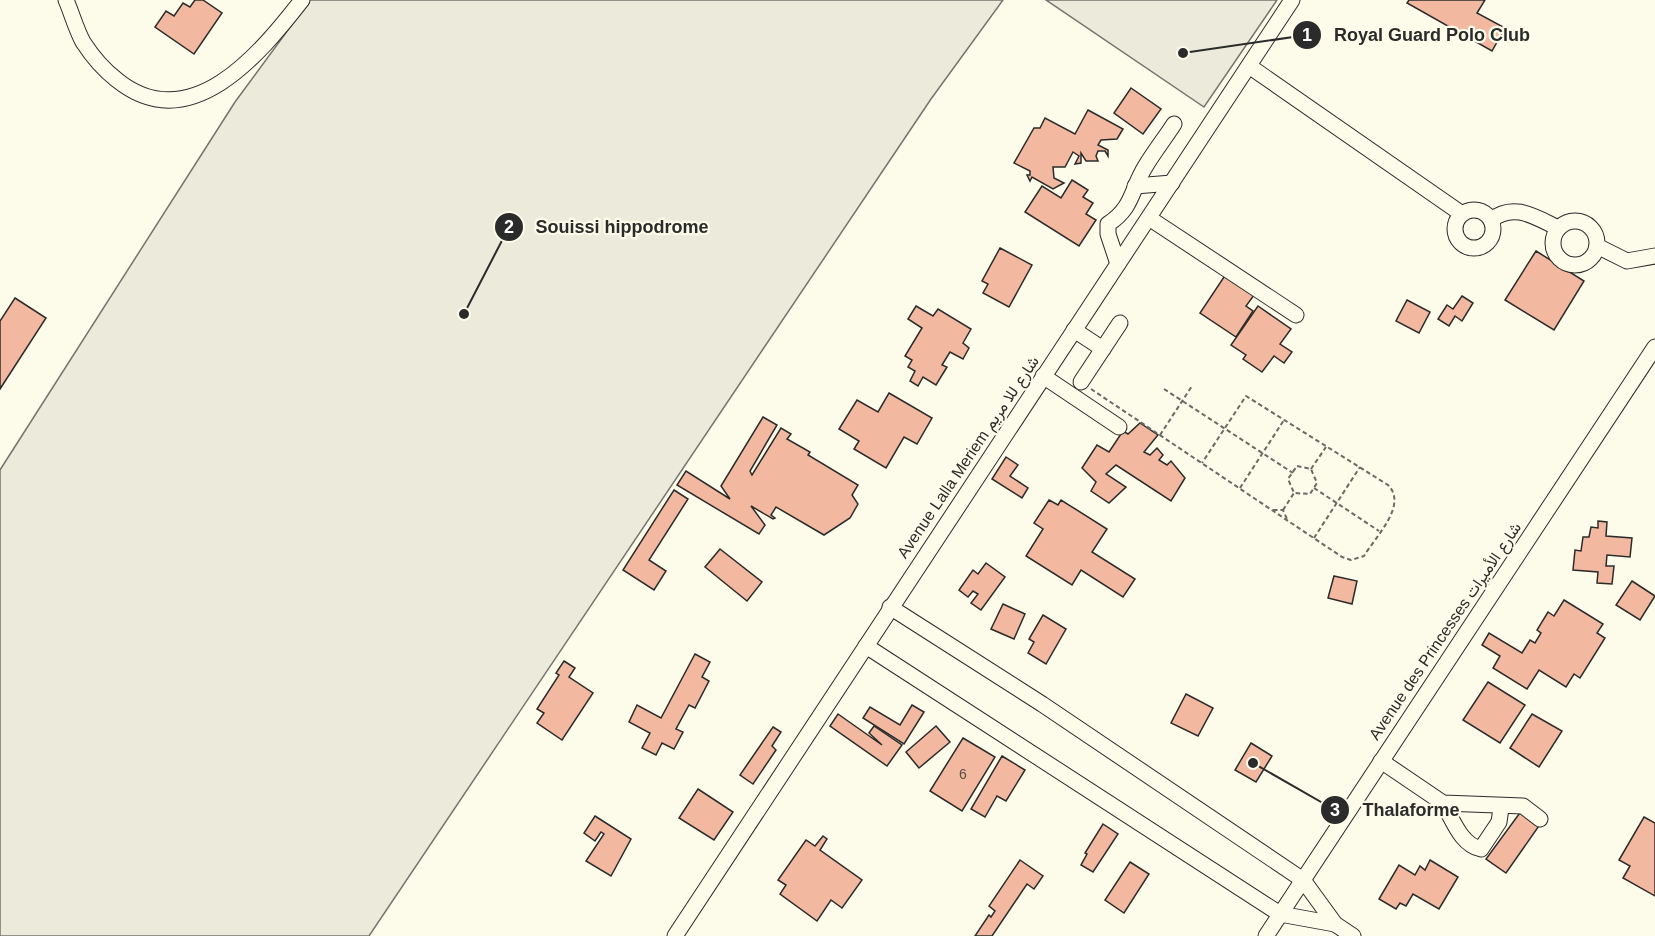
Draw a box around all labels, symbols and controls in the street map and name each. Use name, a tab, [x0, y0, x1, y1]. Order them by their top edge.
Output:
callout: Royal Guard Polo Club	[1292, 17, 1542, 53]
text: 1	[1302, 25, 1312, 45]
text: Royal Guard Polo Club	[1334, 25, 1530, 45]
callout: Souissi hippodrome	[494, 209, 721, 245]
text: 2	[504, 217, 514, 237]
text: Souissi hippodrome	[535, 217, 709, 237]
street label: Avenue Lalla Meriem شارع للا مريم	[894, 353, 1045, 563]
street label: Avenue des Princesses شارع الأميرات	[1366, 519, 1527, 745]
house number: 6	[959, 766, 967, 782]
callout: Thalaforme	[1320, 792, 1472, 828]
text: 3	[1330, 800, 1340, 820]
text: Thalaforme	[1362, 800, 1460, 820]

